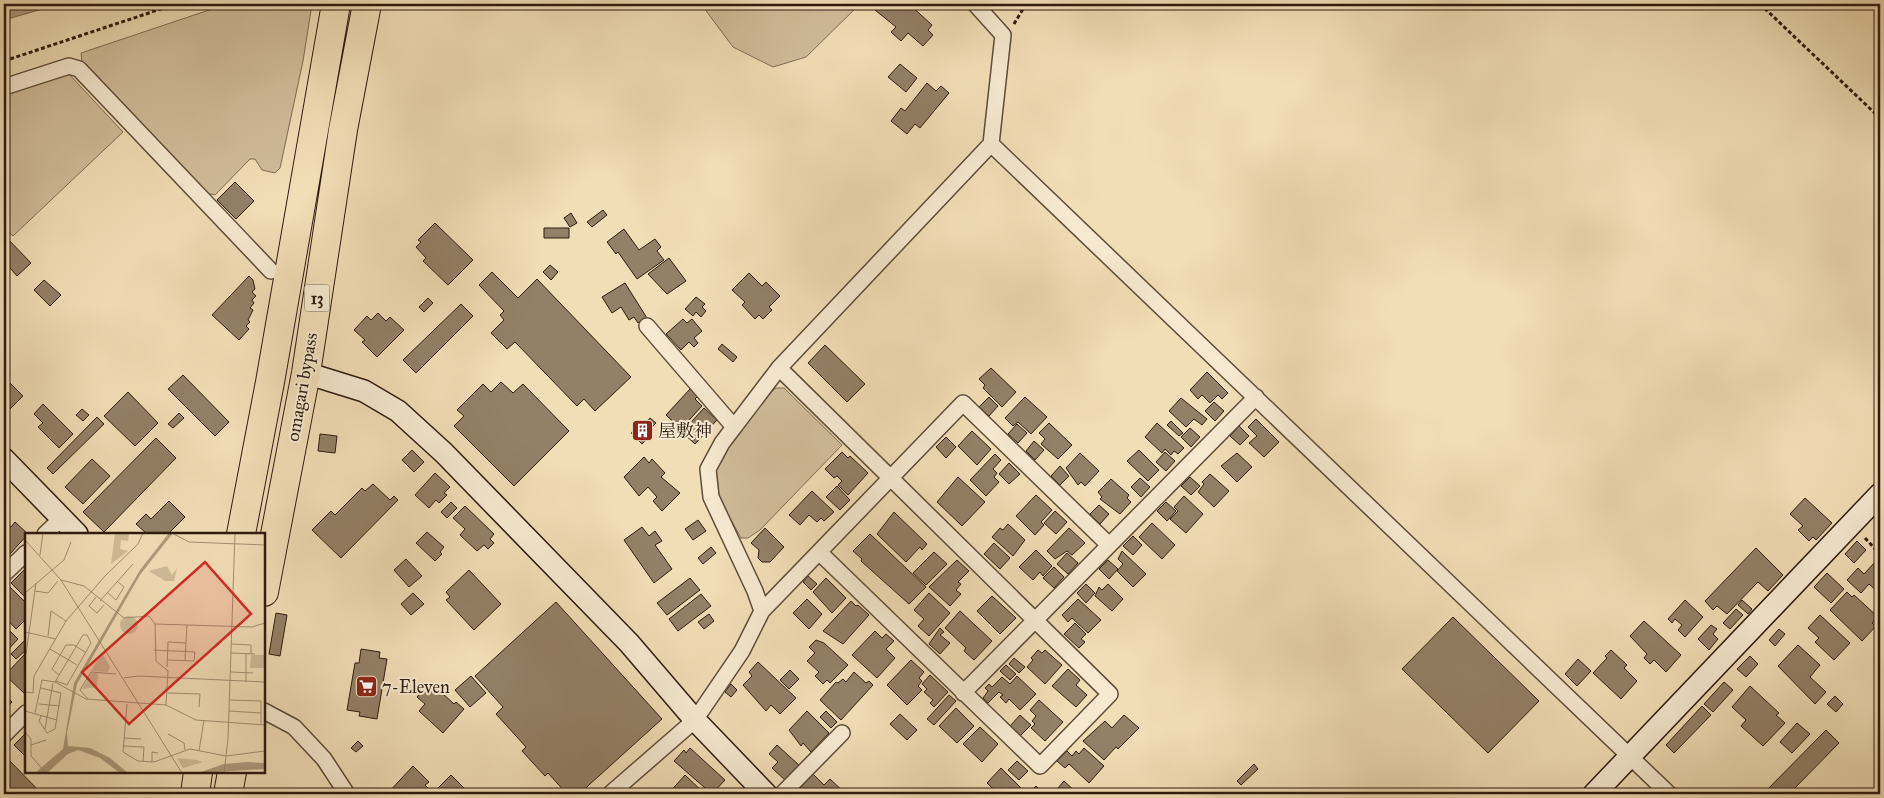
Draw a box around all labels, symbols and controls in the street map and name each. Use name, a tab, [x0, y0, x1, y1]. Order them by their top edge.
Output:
road number: 13	[304, 284, 330, 312]
street label: omagari bypass	[282, 331, 323, 443]
building icon: 屋敷神	[630, 419, 654, 443]
place label: 屋敷神	[658, 420, 712, 442]
inset map	[25, 533, 265, 773]
supermarket icon: 7-Eleven	[354, 675, 378, 699]
place label: 7-Eleven	[382, 676, 450, 698]

